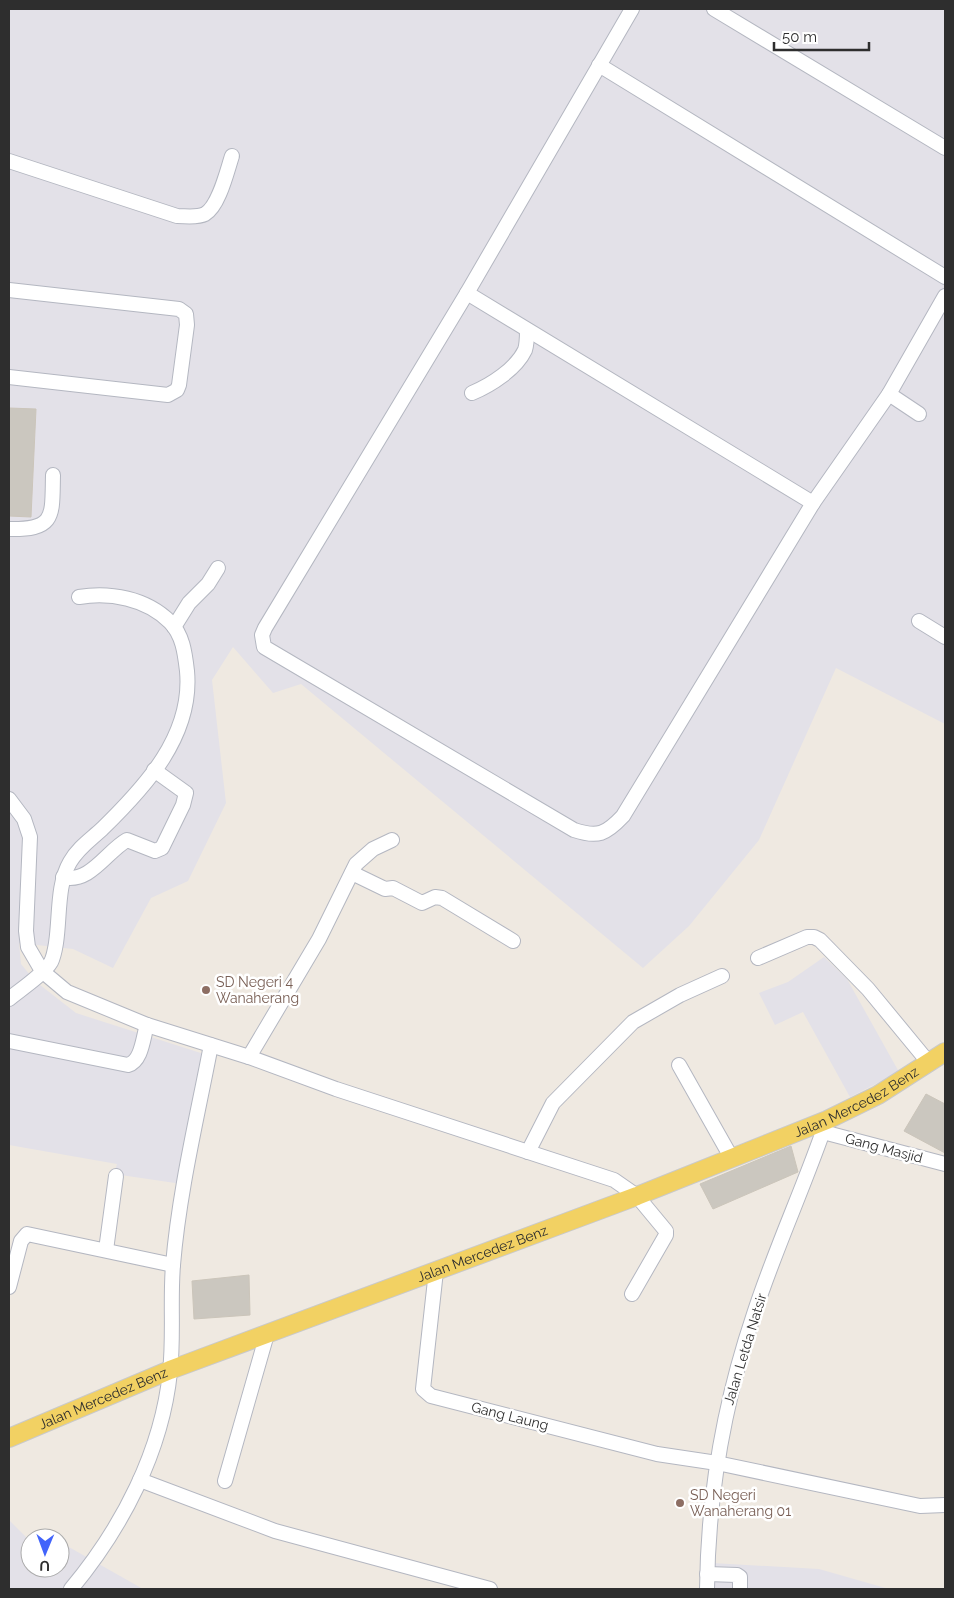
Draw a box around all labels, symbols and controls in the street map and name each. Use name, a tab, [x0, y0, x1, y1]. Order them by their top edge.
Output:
scale bar	[774, 20, 869, 52]
text: 50 m	[782, 28, 817, 46]
place label: SD Negeri 4 Wanaherang	[216, 974, 299, 1006]
marker: SD Negeri 4 Wanaherang	[200, 984, 212, 996]
street label: Jalan Mercedez Benz	[792, 1063, 922, 1140]
street label: Gang Masjid	[844, 1130, 924, 1166]
street label: Jalan Mercedez Benz	[415, 1222, 550, 1285]
street label: Jalan Letda Natsir	[720, 1291, 770, 1407]
street label: Jalan Mercedez Benz	[36, 1364, 170, 1433]
street label: Gang Laung	[470, 1399, 550, 1433]
place label: SD Negeri Wanaherang 01	[690, 1487, 791, 1519]
marker: SD Negeri Wanaherang 01	[674, 1497, 686, 1509]
north arrow	[20, 1528, 70, 1578]
text: U	[39, 1558, 50, 1574]

